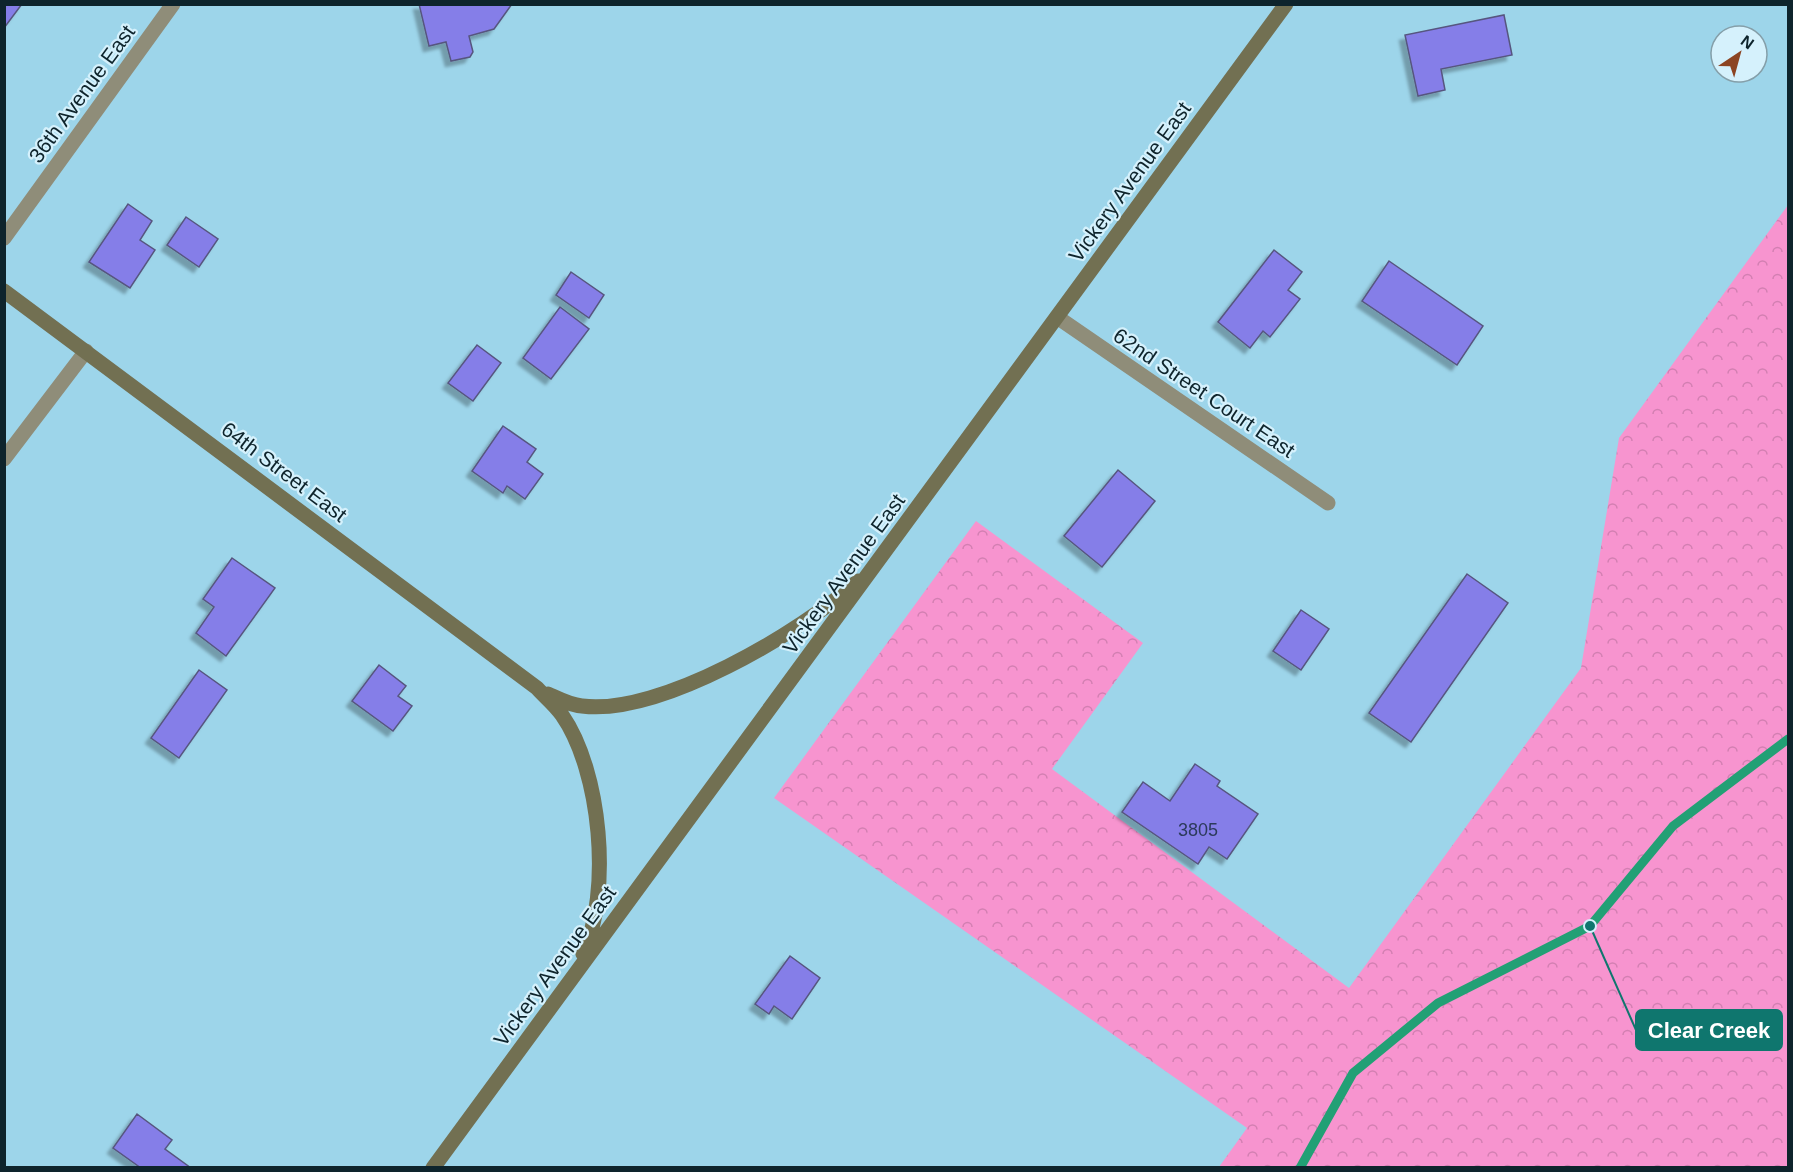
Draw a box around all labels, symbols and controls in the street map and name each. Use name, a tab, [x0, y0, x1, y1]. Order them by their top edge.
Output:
street label: 36th Avenue East	[24, 20, 139, 167]
north arrow	[1709, 24, 1769, 84]
text: N	[1738, 32, 1757, 53]
street label: Vickery Avenue East	[1064, 97, 1195, 266]
street label: 62nd Street Court East	[1109, 323, 1299, 462]
street label: 64th Street East	[217, 417, 351, 526]
street label: Vickery Avenue East	[778, 489, 909, 658]
house number: 3805	[1178, 820, 1218, 840]
street label: Vickery Avenue East	[489, 881, 620, 1050]
callout: Clear Creek	[1636, 1010, 1782, 1050]
text: Clear Creek	[1648, 1018, 1771, 1043]

